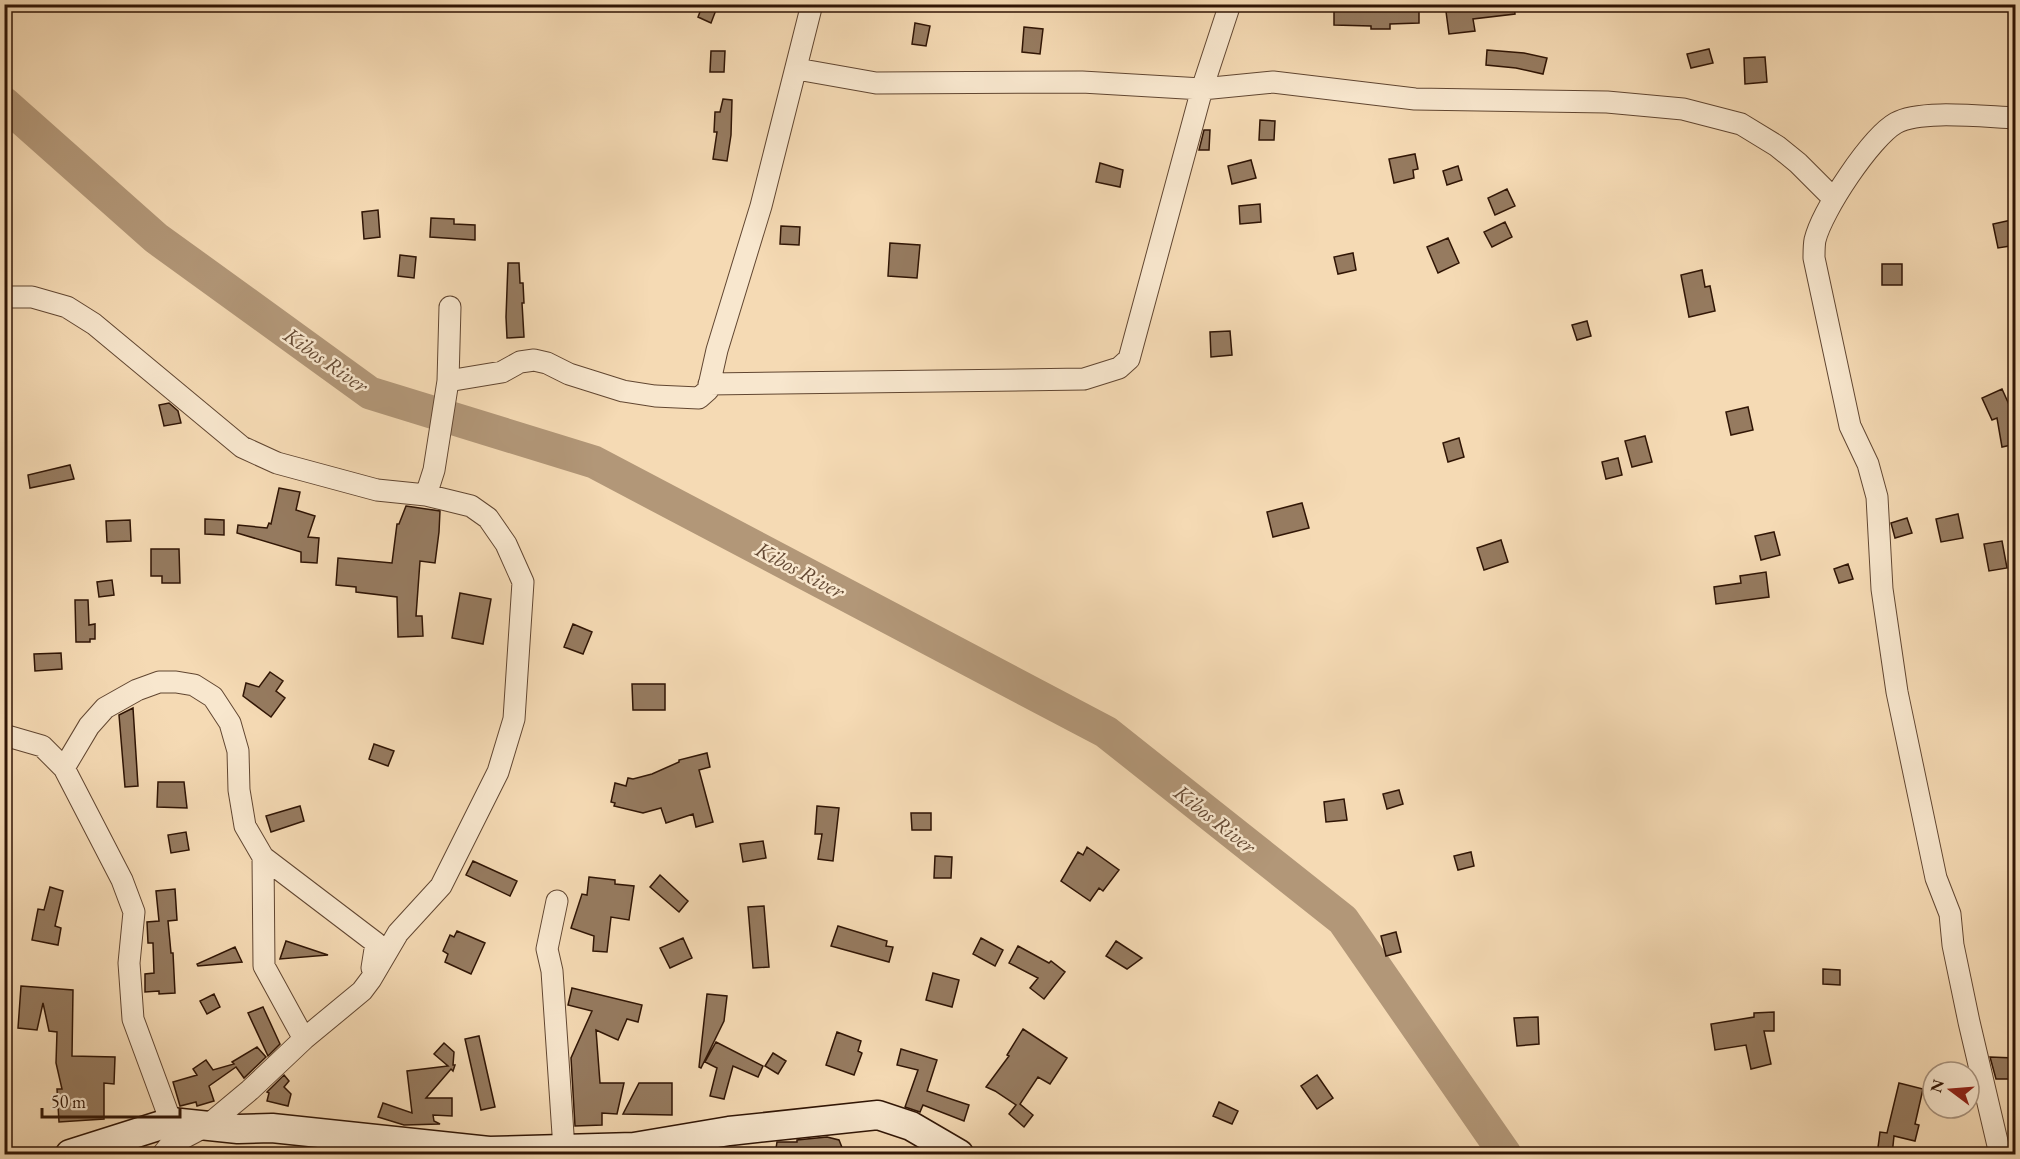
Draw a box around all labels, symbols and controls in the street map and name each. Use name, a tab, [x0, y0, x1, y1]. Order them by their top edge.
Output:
water label: Kibos River	[277, 320, 375, 400]
water label: Kibos River	[750, 534, 851, 606]
water label: Kibos River	[1167, 777, 1263, 861]
north arrow	[1921, 1060, 1981, 1120]
text: N	[1925, 1077, 1949, 1095]
scale bar	[42, 1081, 180, 1119]
text: 50 m	[51, 1090, 86, 1113]

